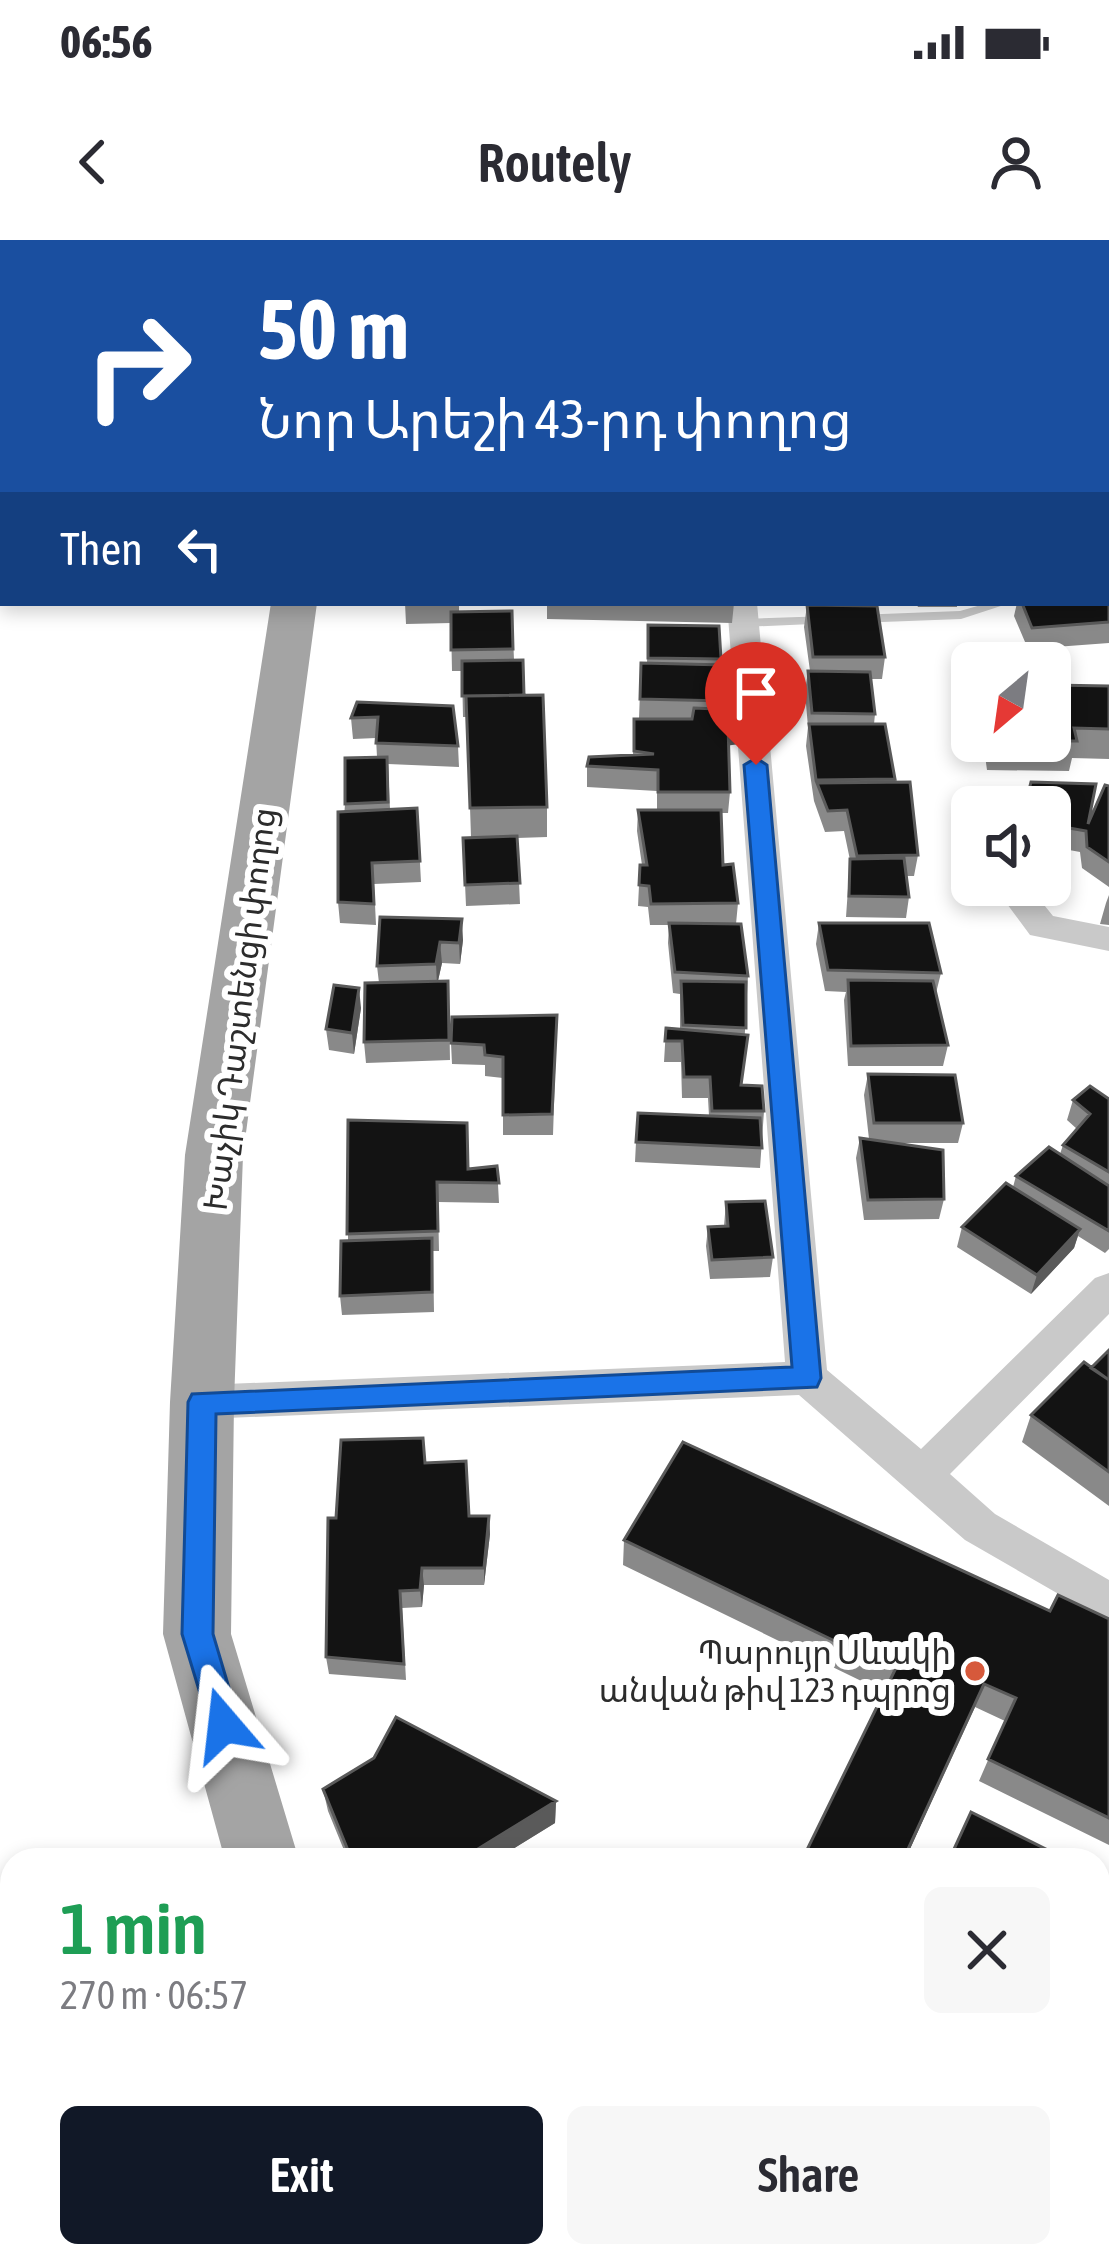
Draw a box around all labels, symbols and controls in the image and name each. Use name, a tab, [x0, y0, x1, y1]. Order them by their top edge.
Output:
text: 06:56	[60, 16, 153, 68]
icon: back	[60, 129, 126, 195]
icon: person	[983, 129, 1049, 195]
text: Routely	[477, 132, 632, 193]
text: 50 m	[258, 281, 409, 377]
icon: right	[60, 288, 216, 444]
text: Նոր Արեշի 43-րդ փողոց	[258, 388, 852, 449]
icon: left	[167, 516, 233, 582]
text: Then	[60, 523, 143, 575]
pin	[705, 642, 807, 765]
north arrow	[951, 642, 1071, 762]
map controls	[951, 642, 1071, 906]
icon: arrive	[723, 660, 789, 726]
button: sound	[951, 786, 1071, 906]
street label: Խաչիկ Դաշտենցի փողոց	[195, 805, 284, 1213]
place label: Պարույր Սևակի անվան թիվ 123 դպրոց	[599, 1633, 951, 1710]
marker: Պարույր Սևակի անվան թիվ 123 դպրոց	[962, 1658, 988, 1684]
position arrow	[161, 1662, 287, 1788]
text: 1 min	[60, 1887, 207, 1969]
button: close	[924, 1887, 1050, 2013]
text: 270 m · 06:57	[60, 1973, 248, 2017]
button: Exit	[60, 2106, 543, 2244]
button: Share	[567, 2106, 1050, 2244]

